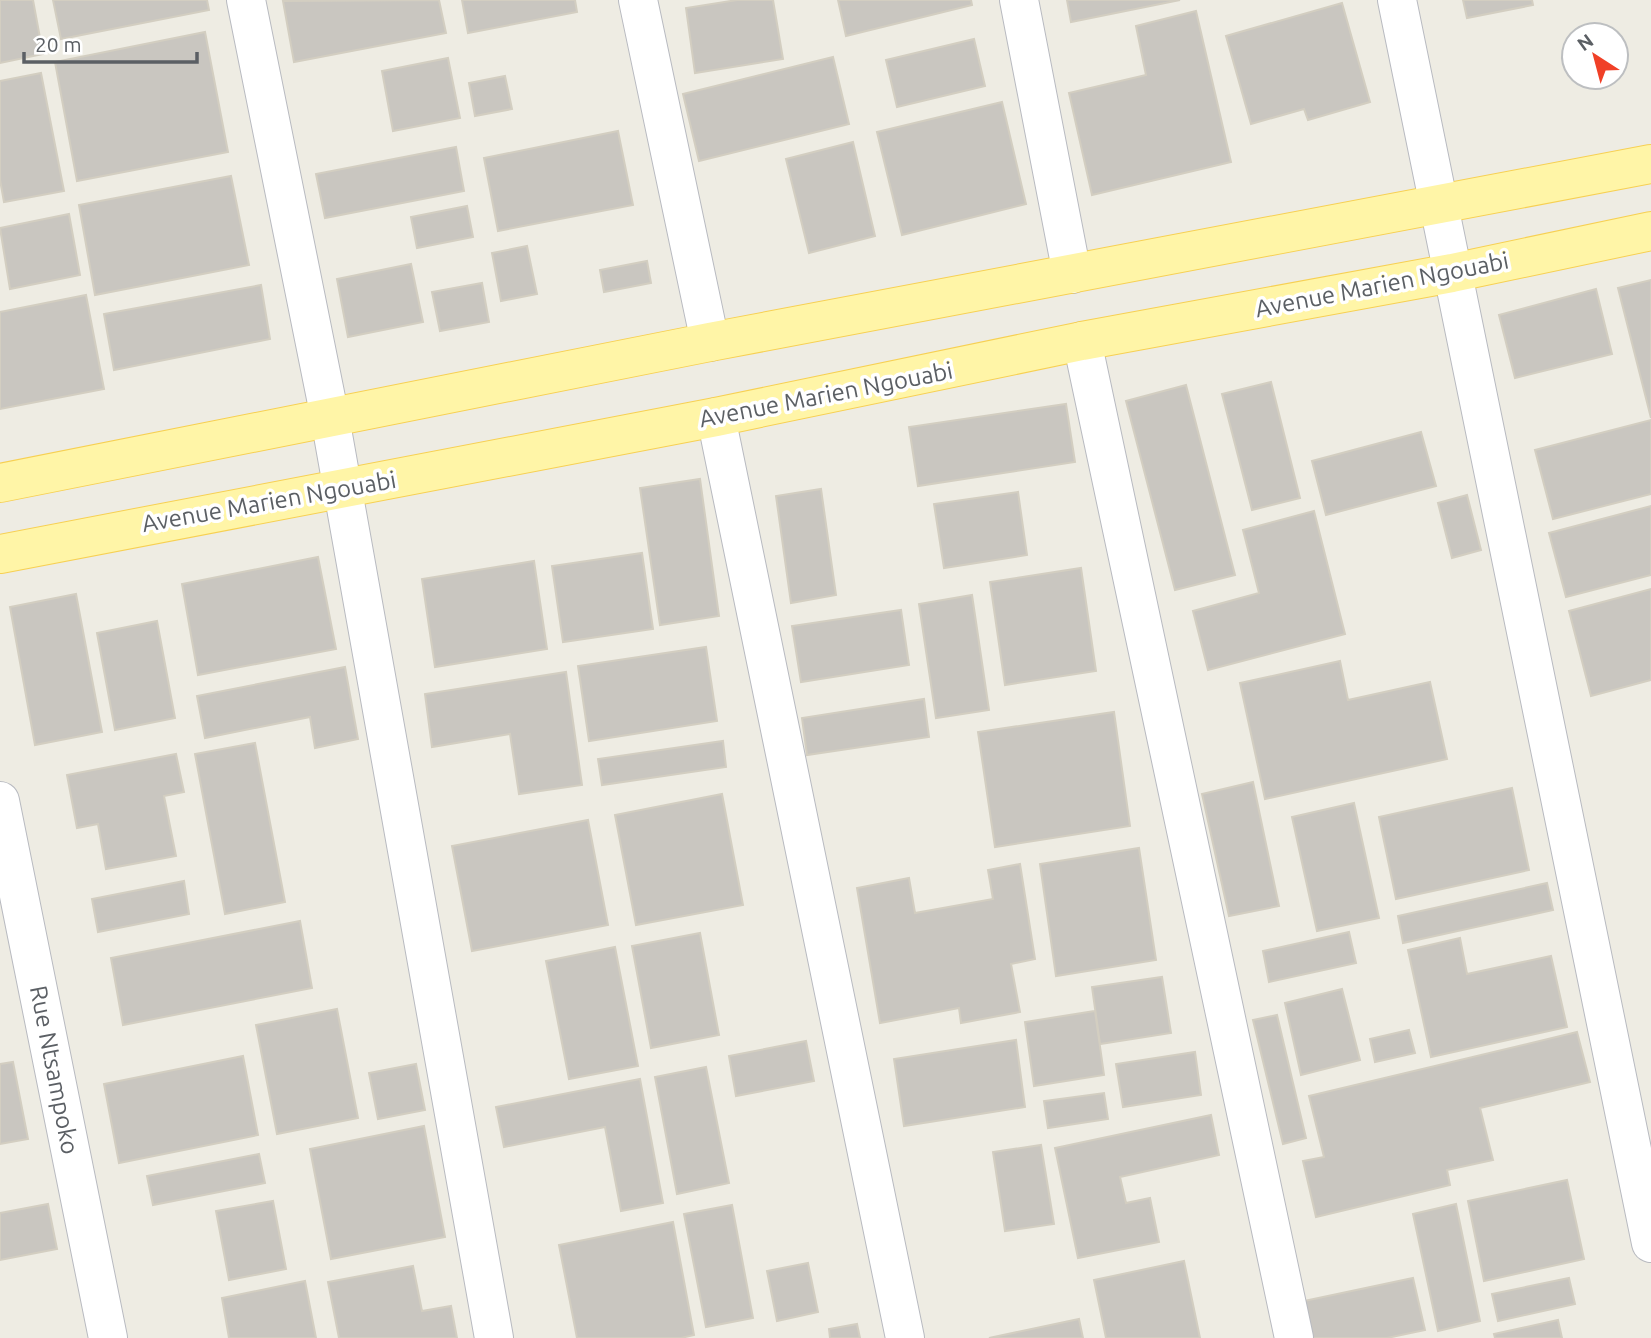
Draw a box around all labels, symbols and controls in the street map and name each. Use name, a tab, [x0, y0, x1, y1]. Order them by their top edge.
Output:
scale bar	[24, 21, 198, 65]
north arrow	[1560, 21, 1630, 91]
text: N	[1573, 29, 1597, 55]
text: 20 m	[35, 32, 82, 56]
street label: Avenue Marien Ngouabi	[1253, 247, 1511, 322]
street label: Avenue Marien Ngouabi	[697, 357, 955, 432]
street label: Avenue Marien Ngouabi	[140, 466, 398, 537]
street label: Rue Ntsampoko	[25, 983, 84, 1157]

